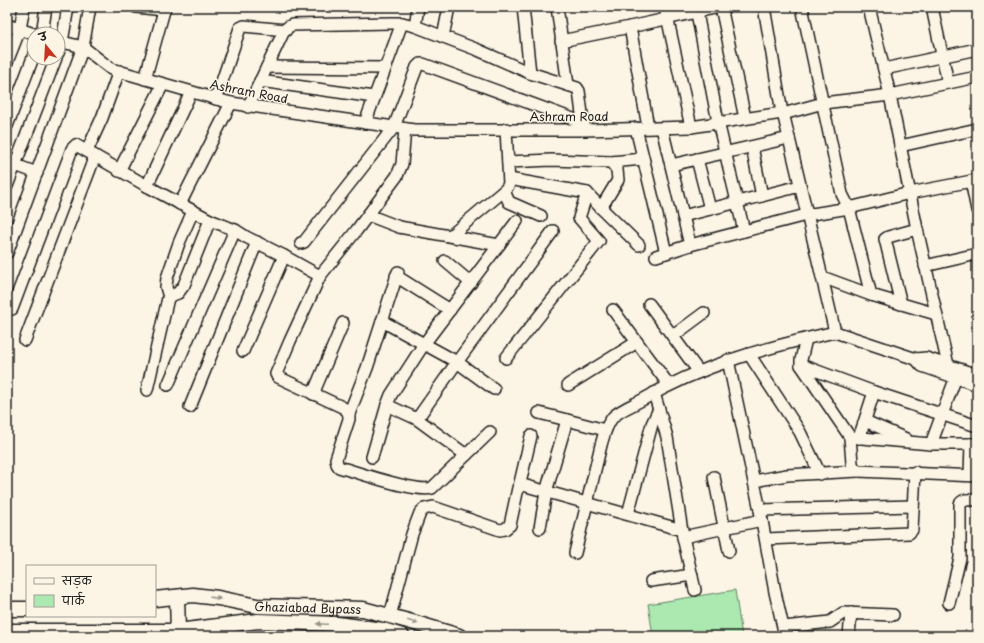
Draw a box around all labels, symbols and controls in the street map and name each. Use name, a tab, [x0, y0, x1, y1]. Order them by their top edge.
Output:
north arrow	[26, 26, 66, 66]
text: उ	[36, 26, 50, 46]
street label: Ashram Road	[208, 75, 290, 107]
street label: Ashram Road	[529, 107, 609, 125]
legend	[26, 565, 156, 617]
text: सड़क	[61, 571, 93, 589]
text: पार्क	[61, 591, 86, 609]
one-way arrow	[209, 595, 221, 601]
street label: Ghaziabad Bypass	[254, 597, 362, 618]
one-way arrow	[407, 619, 419, 625]
one-way arrow	[316, 620, 328, 627]

